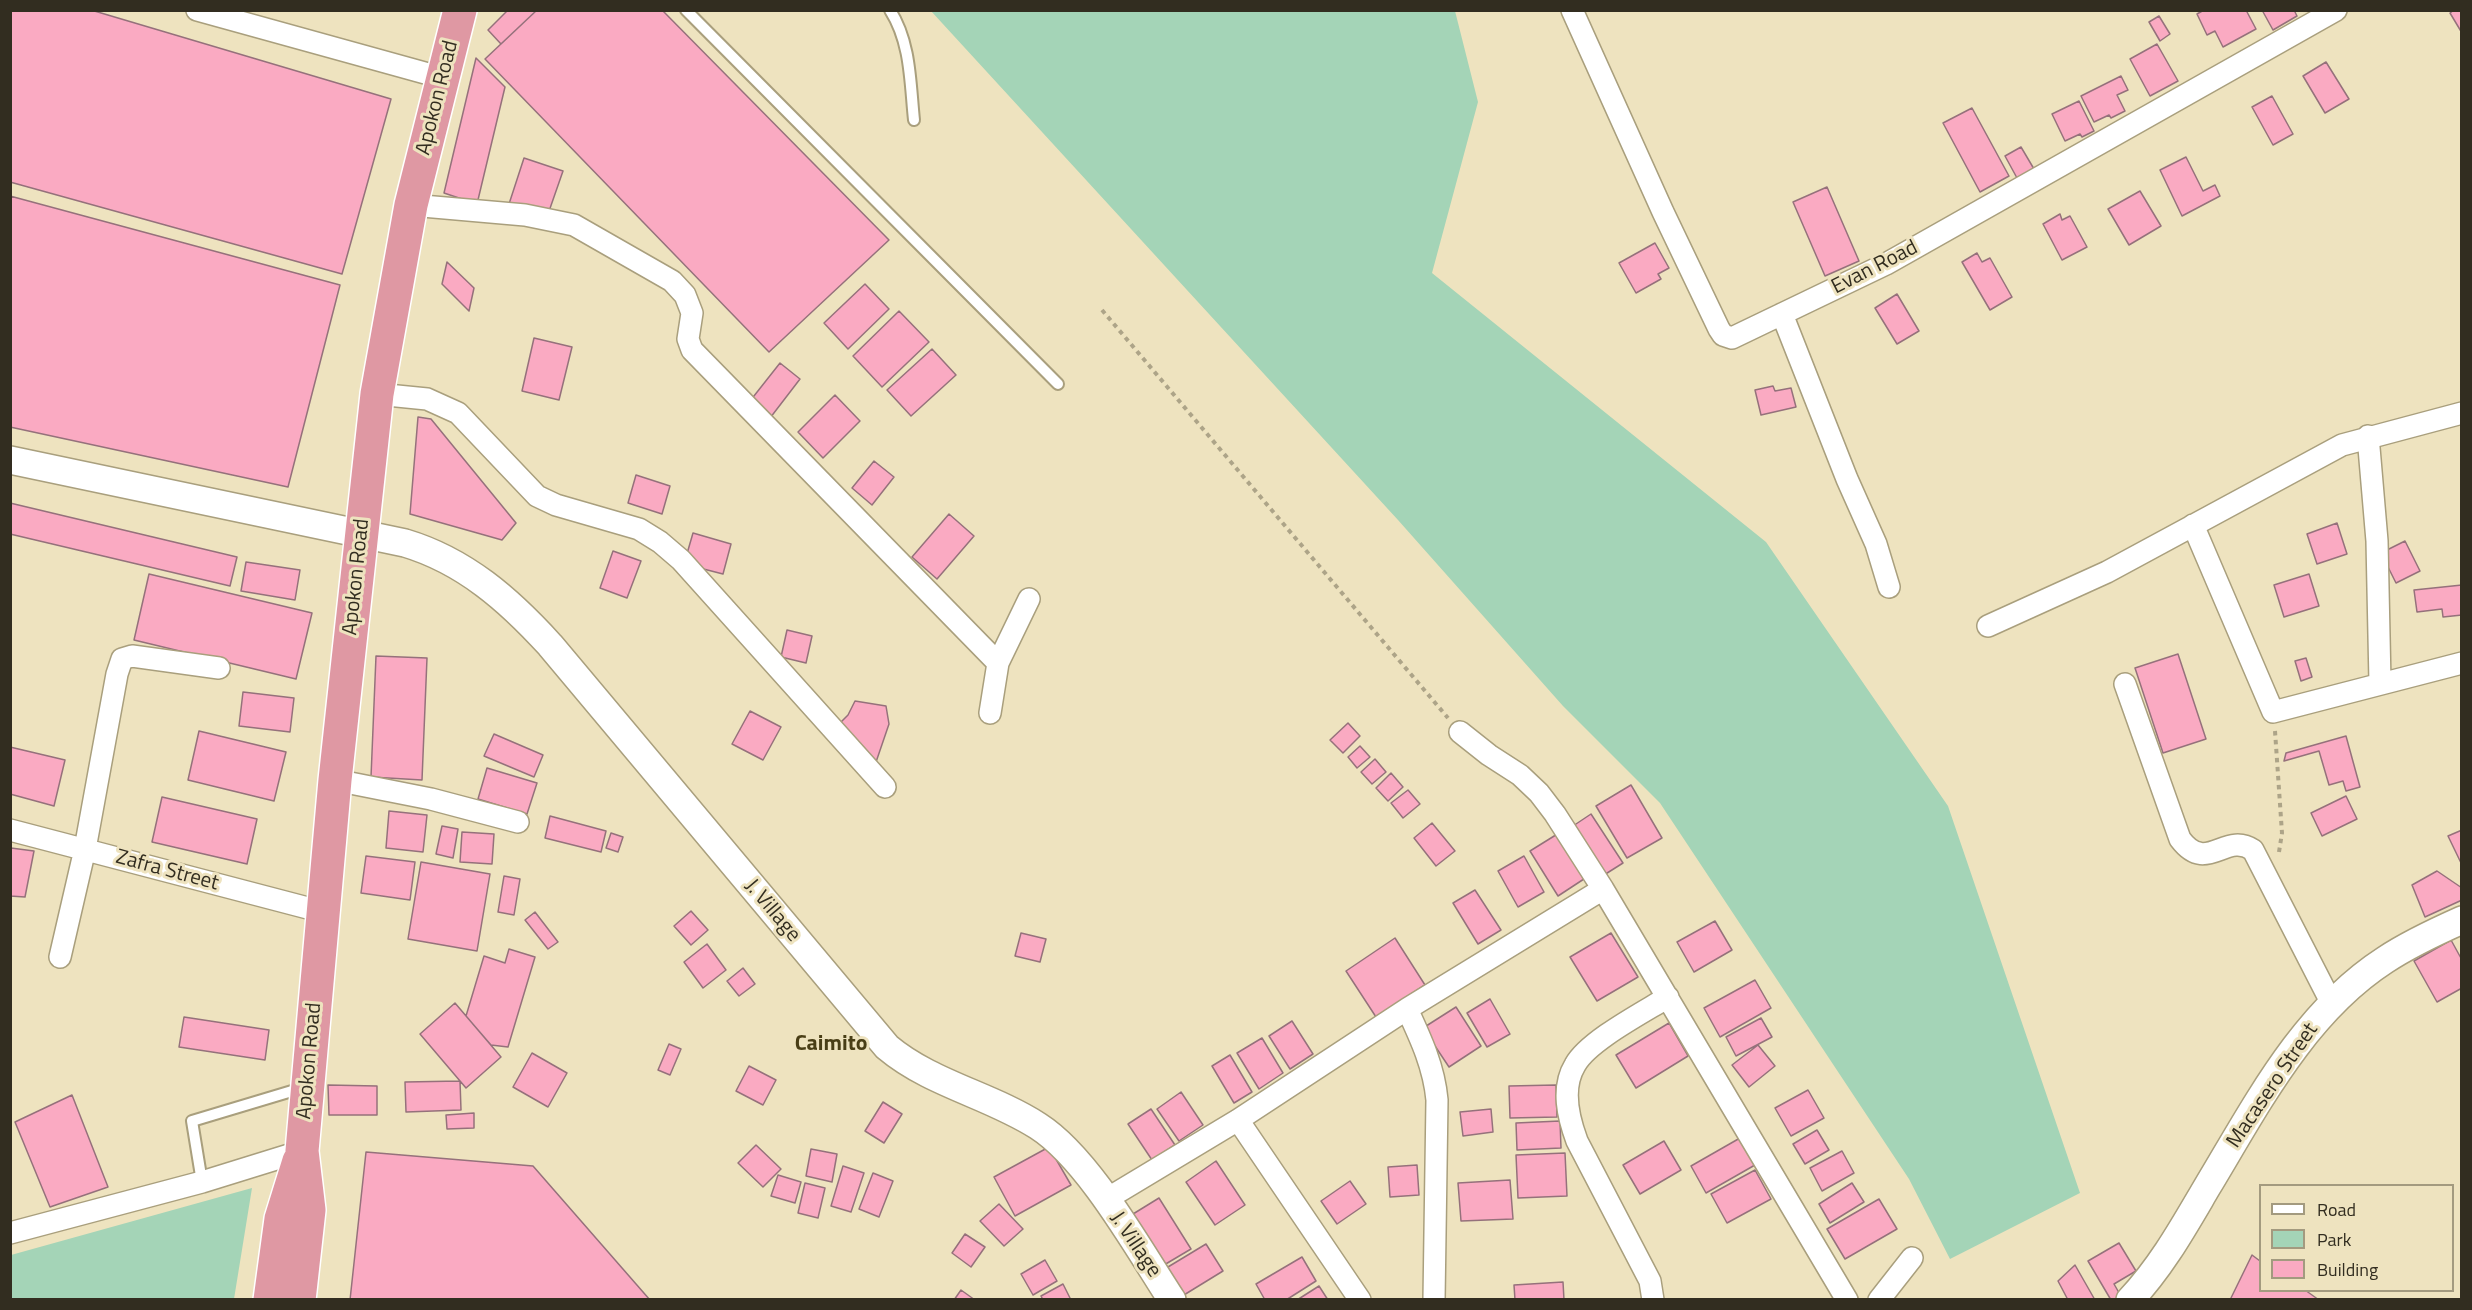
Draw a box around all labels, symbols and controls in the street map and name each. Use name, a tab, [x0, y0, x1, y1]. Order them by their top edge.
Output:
street label: Apokon Road	[412, 38, 464, 158]
street label: Evan Road	[1828, 236, 1922, 300]
street label: Apokon Road	[338, 518, 376, 636]
street label: Zafra Street	[113, 845, 221, 897]
street label: J. Village	[739, 875, 805, 947]
street label: Apokon Road	[292, 1002, 328, 1120]
street label: Macasero Street	[2222, 1019, 2324, 1153]
district label: Caimito	[795, 1032, 867, 1058]
legend	[2259, 1184, 2454, 1292]
text: Road	[2317, 1196, 2356, 1223]
street label: J. Village	[1104, 1207, 1166, 1283]
text: Park	[2317, 1226, 2351, 1253]
text: Building	[2317, 1256, 2378, 1283]

